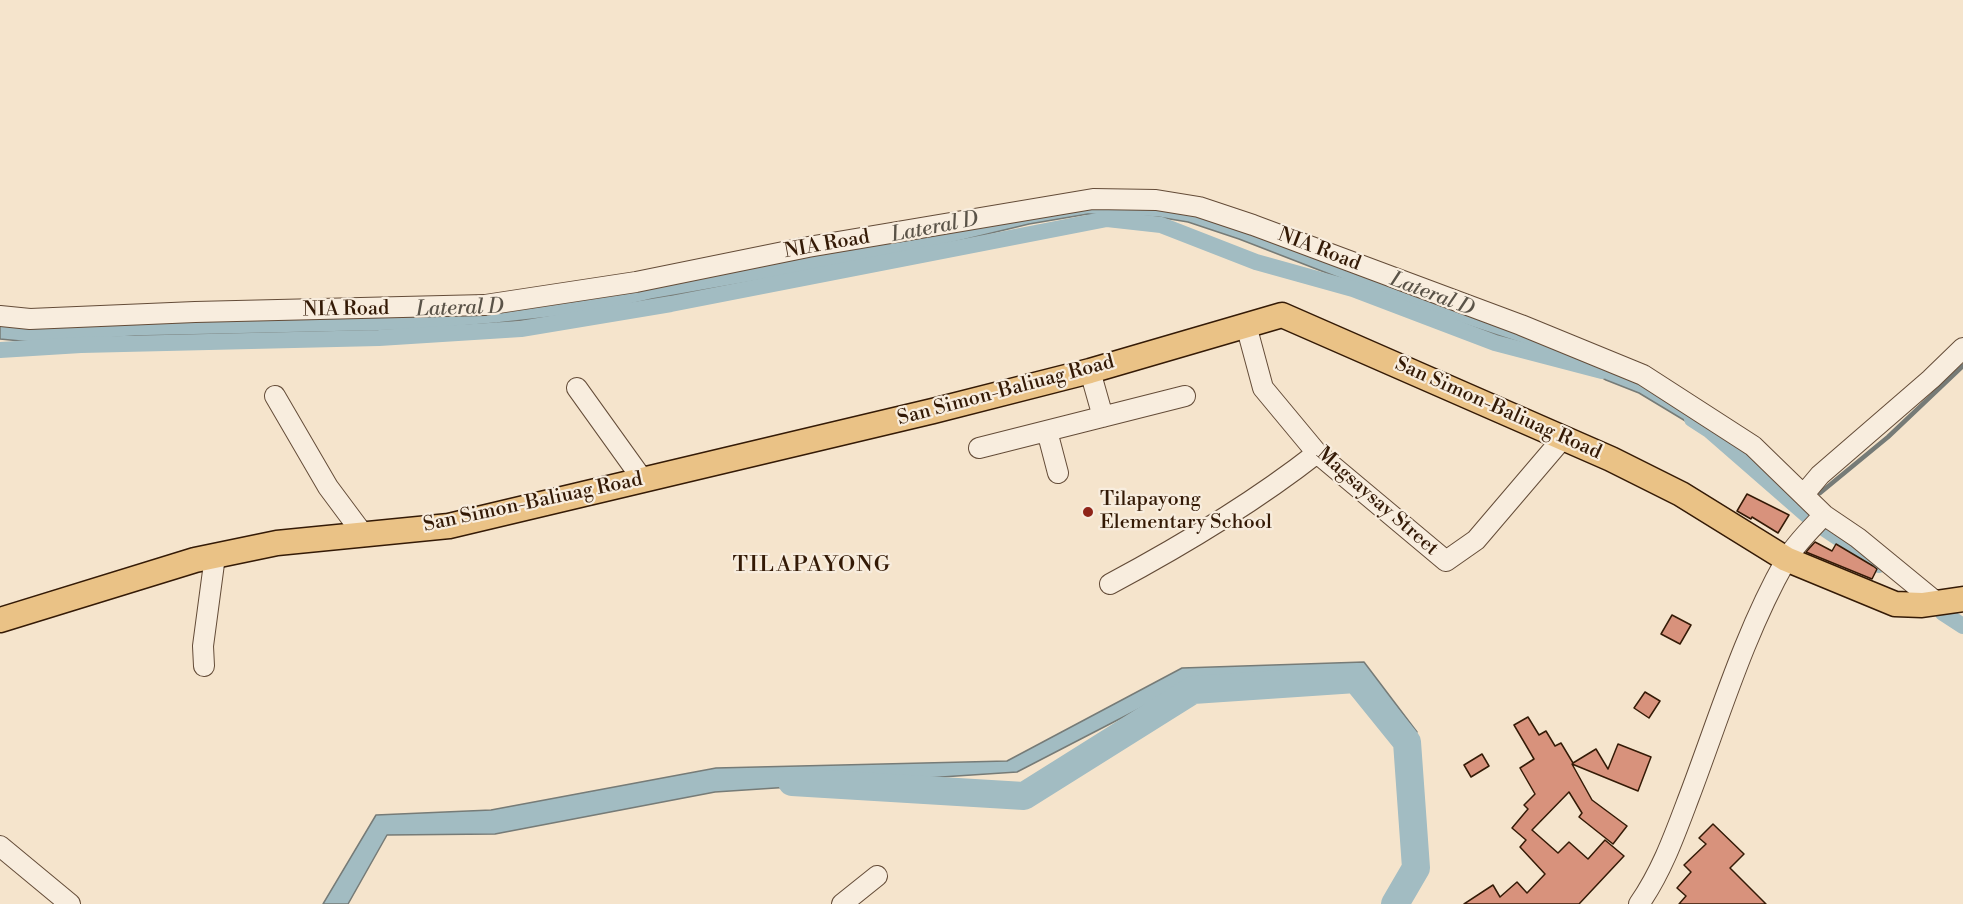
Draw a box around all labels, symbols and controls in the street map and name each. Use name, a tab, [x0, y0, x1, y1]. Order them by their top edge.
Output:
water label: Lateral D	[889, 207, 981, 249]
street label: NIA Road	[1274, 223, 1364, 277]
street label: NIA Road	[782, 226, 872, 264]
water label: Lateral D	[1386, 267, 1478, 323]
water label: Lateral D	[416, 295, 504, 323]
street label: NIA Road	[302, 297, 390, 323]
street label: San Simon-Baliuag Road	[895, 351, 1117, 431]
street label: San Simon-Baliuag Road	[1391, 353, 1605, 465]
street label: Magsaysay Street	[1311, 443, 1443, 561]
street label: San Simon-Baliuag Road	[421, 468, 645, 538]
place label: Tilapayong Elementary School	[1100, 488, 1272, 535]
marker: Tilapayong Elementary School	[1081, 505, 1095, 519]
district label: TILAPAYONG	[732, 553, 892, 579]

